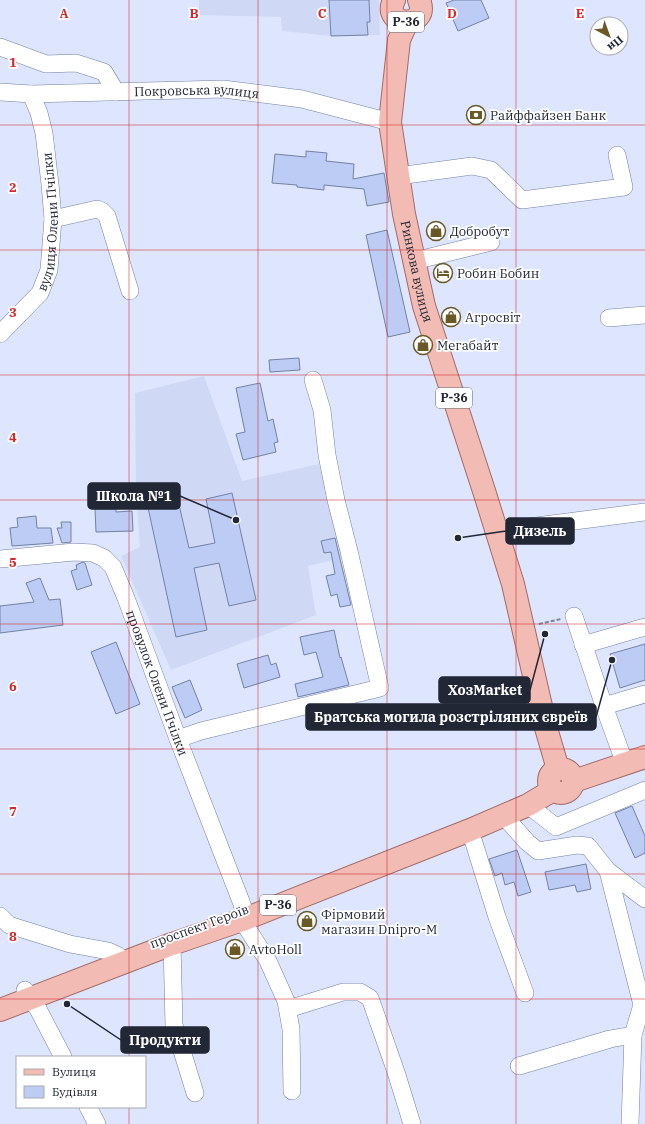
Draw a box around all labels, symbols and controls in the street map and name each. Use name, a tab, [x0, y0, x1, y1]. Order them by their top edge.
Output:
text: A	[59, 5, 69, 22]
text: B	[189, 5, 199, 22]
text: C	[318, 5, 327, 22]
text: D	[447, 5, 457, 22]
text: E	[576, 5, 584, 22]
road number: Р-36	[388, 12, 424, 32]
north arrow	[589, 16, 629, 56]
text: Пн	[604, 33, 626, 55]
text: 1	[9, 54, 17, 71]
street label: Покровська вулиця	[134, 81, 260, 103]
bank icon: Райффайзен Банк	[465, 104, 487, 126]
place label: Райффайзен Банк	[490, 107, 606, 124]
street label: вулиця Олени Пчілки	[34, 151, 62, 294]
text: 2	[9, 179, 17, 196]
street label: Ринкова вулиця	[397, 219, 437, 324]
shop icon: Добробут	[425, 220, 447, 242]
place label: Добробут	[450, 223, 510, 240]
hotel icon: Робин Бобин	[432, 262, 454, 284]
place label: Робин Бобин	[457, 265, 539, 282]
text: 3	[9, 304, 17, 321]
shop icon: Агросвіт	[440, 306, 462, 328]
place label: Агросвіт	[465, 309, 521, 326]
shop icon: Мегабайт	[412, 334, 434, 356]
place label: Мегабайт	[437, 337, 499, 354]
road number: Р-36	[436, 388, 472, 408]
text: 4	[9, 429, 17, 446]
callout: Школа №1	[88, 483, 180, 509]
text: Школа №1	[96, 487, 172, 505]
callout: Дизель	[506, 518, 574, 544]
text: Дизель	[514, 522, 566, 540]
text: 5	[9, 554, 17, 571]
street label: провулок Олени Пчілки	[122, 608, 192, 758]
callout: ХозMarket	[439, 677, 530, 703]
text: 6	[9, 678, 17, 695]
text: ХозMarket	[448, 681, 522, 699]
callout: Братська могила розстріляних євреїв	[306, 704, 596, 730]
text: Братська могила розстріляних євреїв	[314, 708, 588, 726]
text: 7	[9, 803, 17, 820]
road number: Р-36	[260, 895, 296, 915]
street label: проспект Героїв	[147, 901, 251, 952]
place label: Фірмовий магазин Dnipro-M	[321, 906, 437, 938]
shop icon: Фірмовий магазин Dnipro-M	[296, 910, 318, 932]
text: 8	[9, 928, 17, 945]
shop icon: AvtoHoll	[224, 938, 246, 960]
place label: AvtoHoll	[249, 941, 302, 958]
callout: Продукти	[121, 1027, 209, 1053]
text: Продукти	[129, 1031, 201, 1049]
legend	[16, 1056, 146, 1108]
text: Вулиця	[52, 1064, 96, 1079]
text: Будівля	[52, 1084, 97, 1099]

